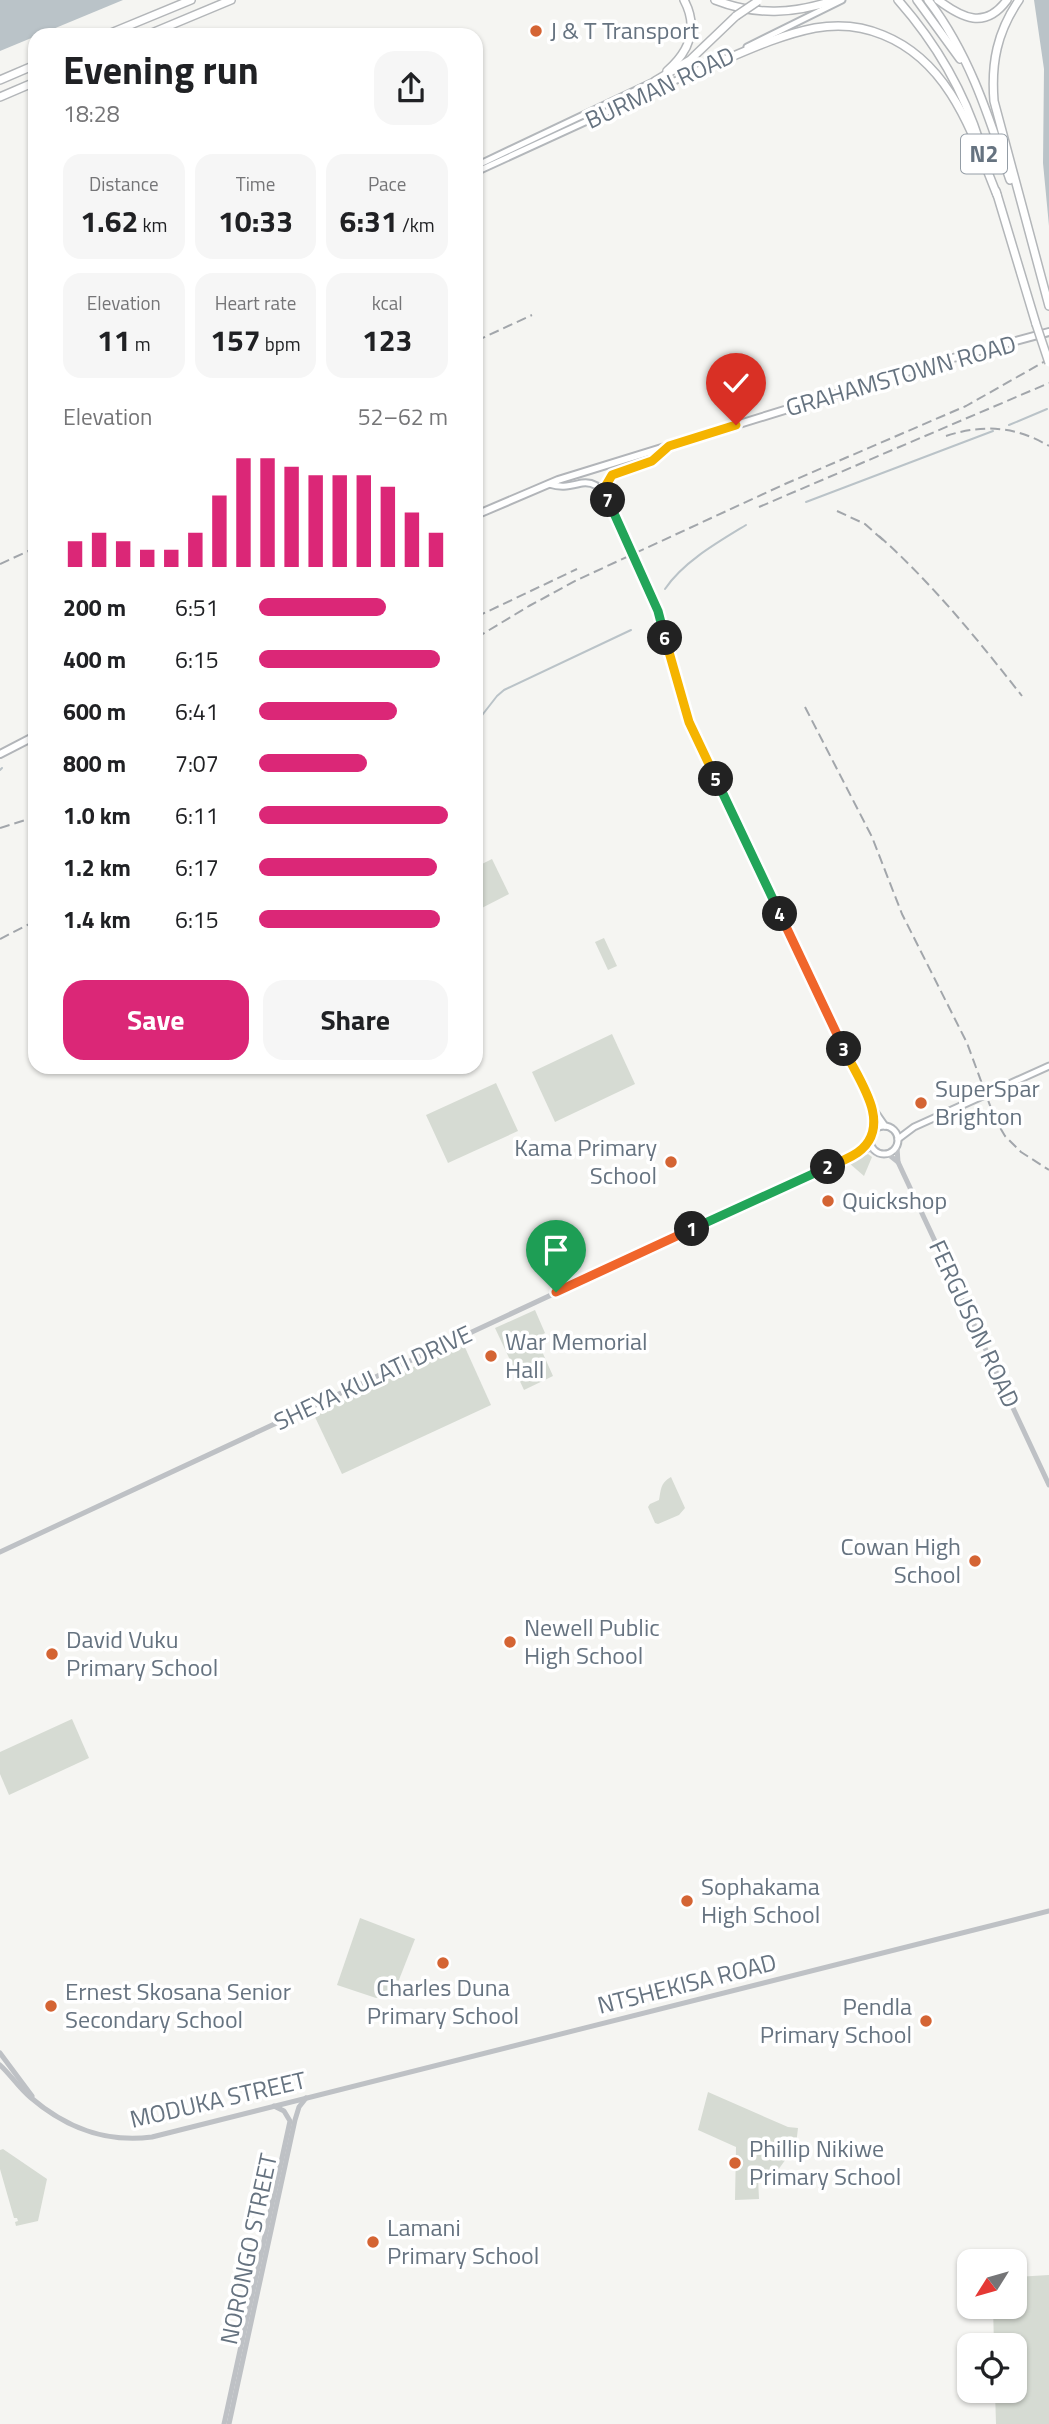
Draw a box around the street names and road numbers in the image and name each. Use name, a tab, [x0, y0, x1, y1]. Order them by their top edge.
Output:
street label: BURMAN ROAD	[579, 37, 740, 137]
road number: N2	[961, 134, 1007, 174]
street label: GRAHAMSTOWN ROAD	[781, 325, 1020, 425]
street label: FERGUSON ROAD	[920, 1234, 1030, 1413]
street label: SHEYA KULATI DRIVE	[268, 1315, 478, 1439]
street label: NTSHEKISA ROAD	[593, 1943, 780, 2023]
street label: MODUKA STREET	[126, 2061, 310, 2137]
street label: NORONGO STREET	[210, 2150, 286, 2348]

